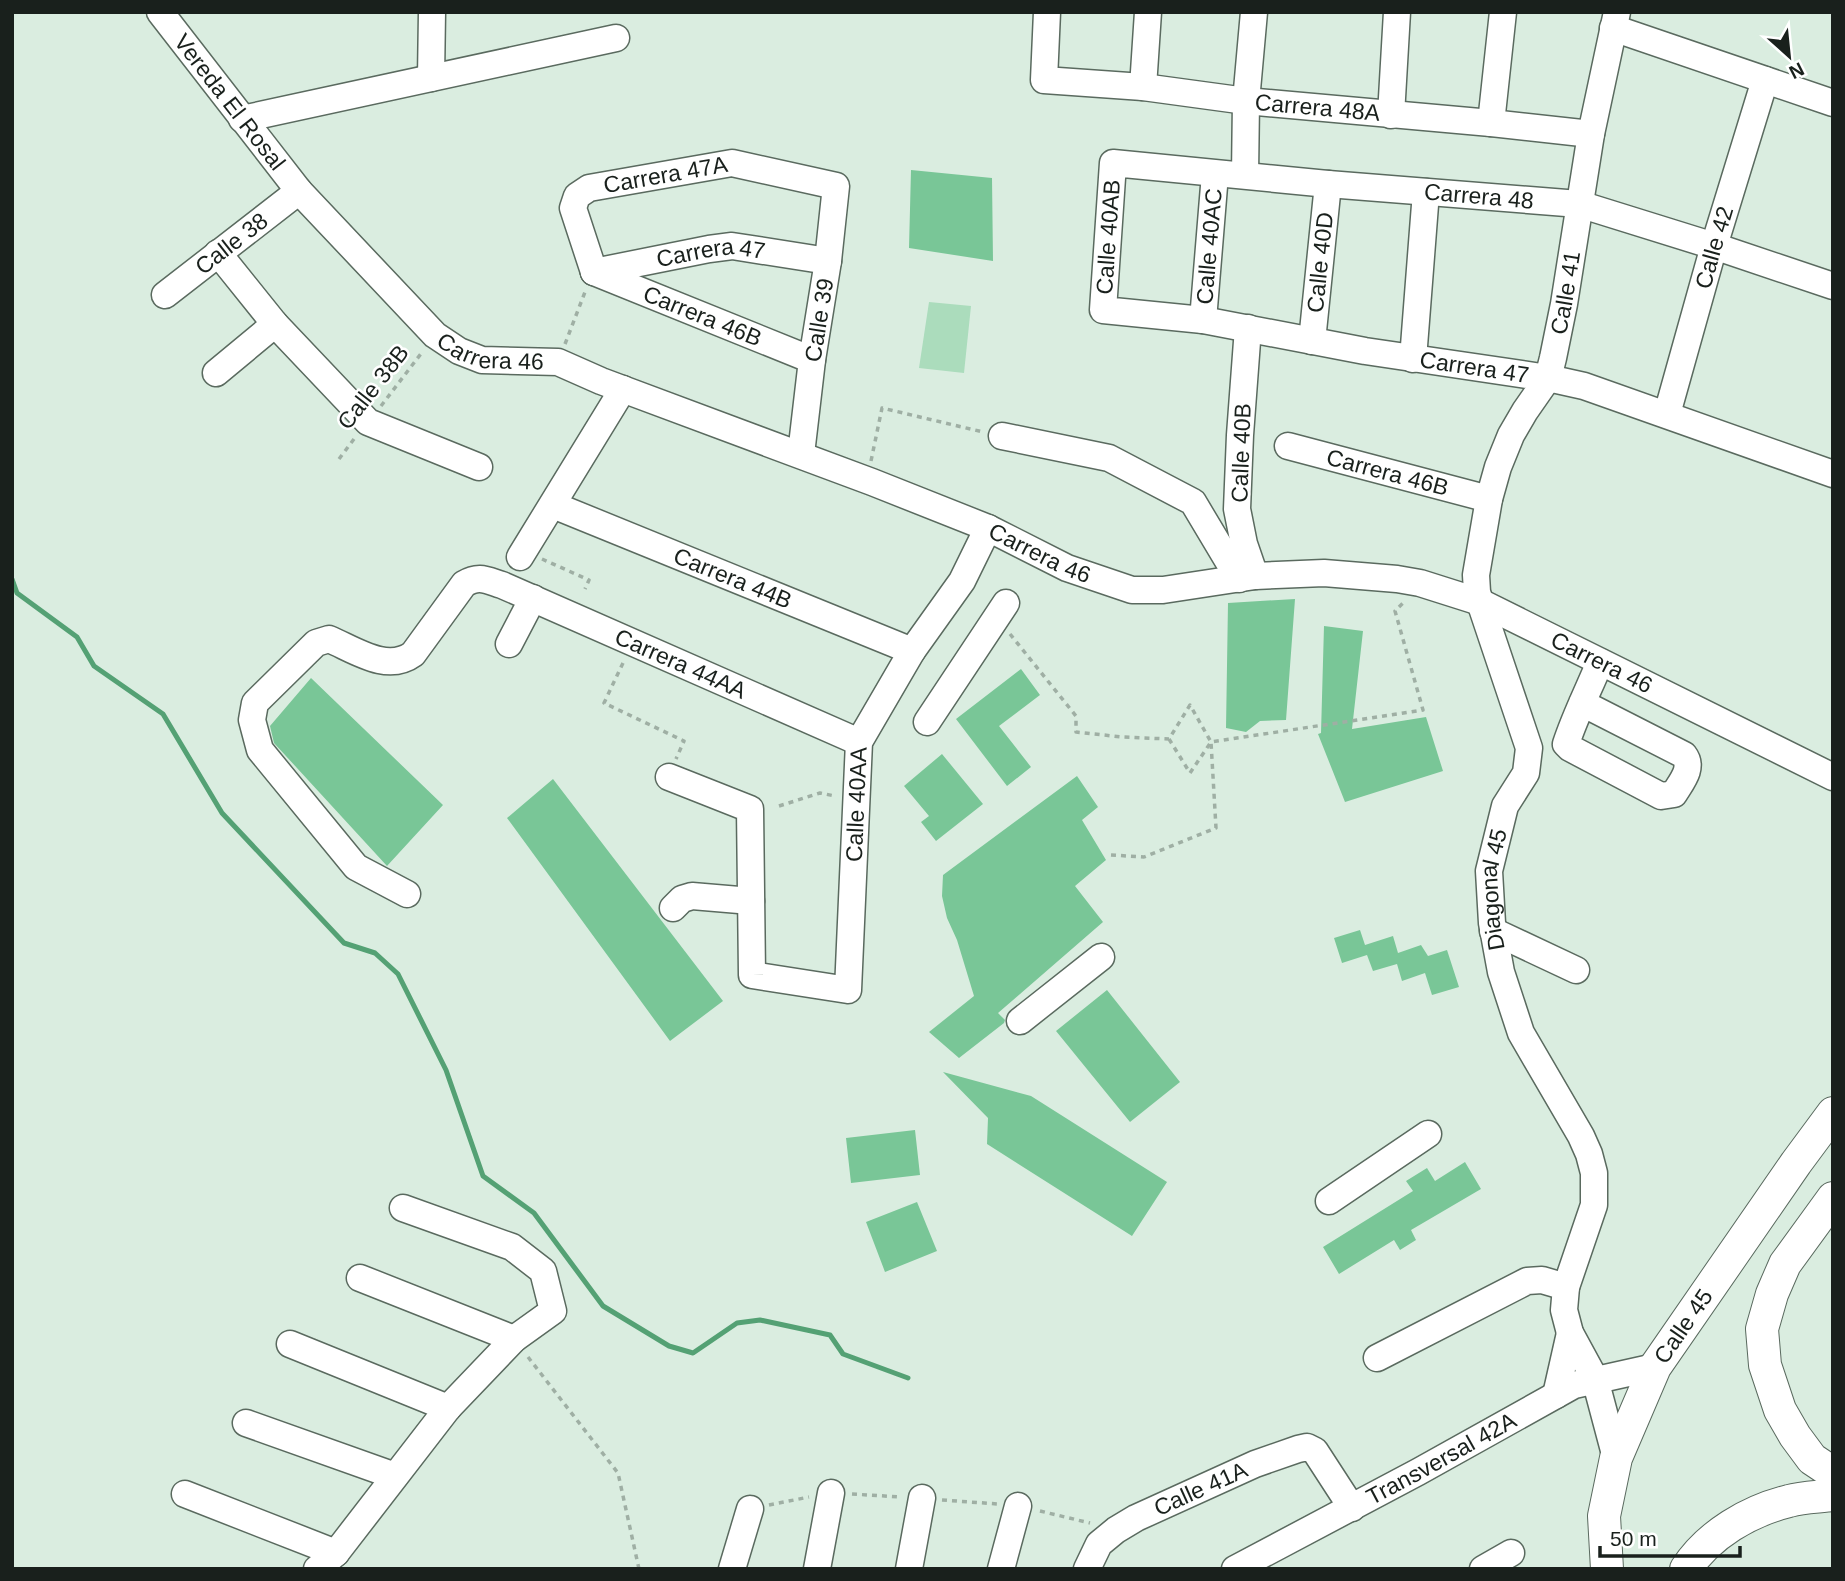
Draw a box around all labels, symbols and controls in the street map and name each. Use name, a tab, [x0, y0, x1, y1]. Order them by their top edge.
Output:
north arrow	[1754, 21, 1824, 91]
street label: Vereda El Rosal	[169, 29, 291, 175]
text: N	[1786, 58, 1807, 83]
street label: Carrera 48A	[1254, 89, 1382, 126]
street label: Carrera 47A	[601, 151, 730, 198]
street label: Carrera 48	[1423, 178, 1535, 214]
street label: Calle 40AB	[1091, 179, 1125, 295]
street label: Calle 40AC	[1191, 187, 1227, 305]
street label: Calle 42	[1690, 203, 1738, 292]
street label: Calle 38	[190, 207, 273, 280]
street label: Calle 40D	[1302, 211, 1338, 314]
street label: Carrera 47	[654, 233, 767, 272]
street label: Calle 41	[1545, 249, 1585, 337]
street label: Calle 39	[800, 276, 838, 364]
street label: Carrera 46B	[640, 280, 765, 351]
street label: Carrera 46	[432, 327, 544, 375]
street label: Calle 38B	[332, 340, 414, 434]
street label: Carrera 47	[1418, 346, 1531, 388]
street label: Calle 40B	[1226, 403, 1256, 503]
street label: Carrera 46B	[1324, 444, 1452, 501]
street label: Carrera 46	[985, 518, 1094, 588]
street label: Carrera 44B	[670, 542, 796, 614]
street label: Carrera 44AA	[611, 623, 751, 704]
street label: Carrera 46	[1547, 626, 1657, 698]
street label: Calle 40AA	[841, 746, 872, 863]
street label: Diagonal 45	[1476, 826, 1512, 952]
street label: Calle 45	[1649, 1284, 1718, 1368]
street label: Transversal 42A	[1362, 1407, 1521, 1510]
street label: Calle 41A	[1150, 1456, 1252, 1521]
scale bar	[1600, 1514, 1740, 1558]
text: 50 m	[1610, 1527, 1657, 1550]

